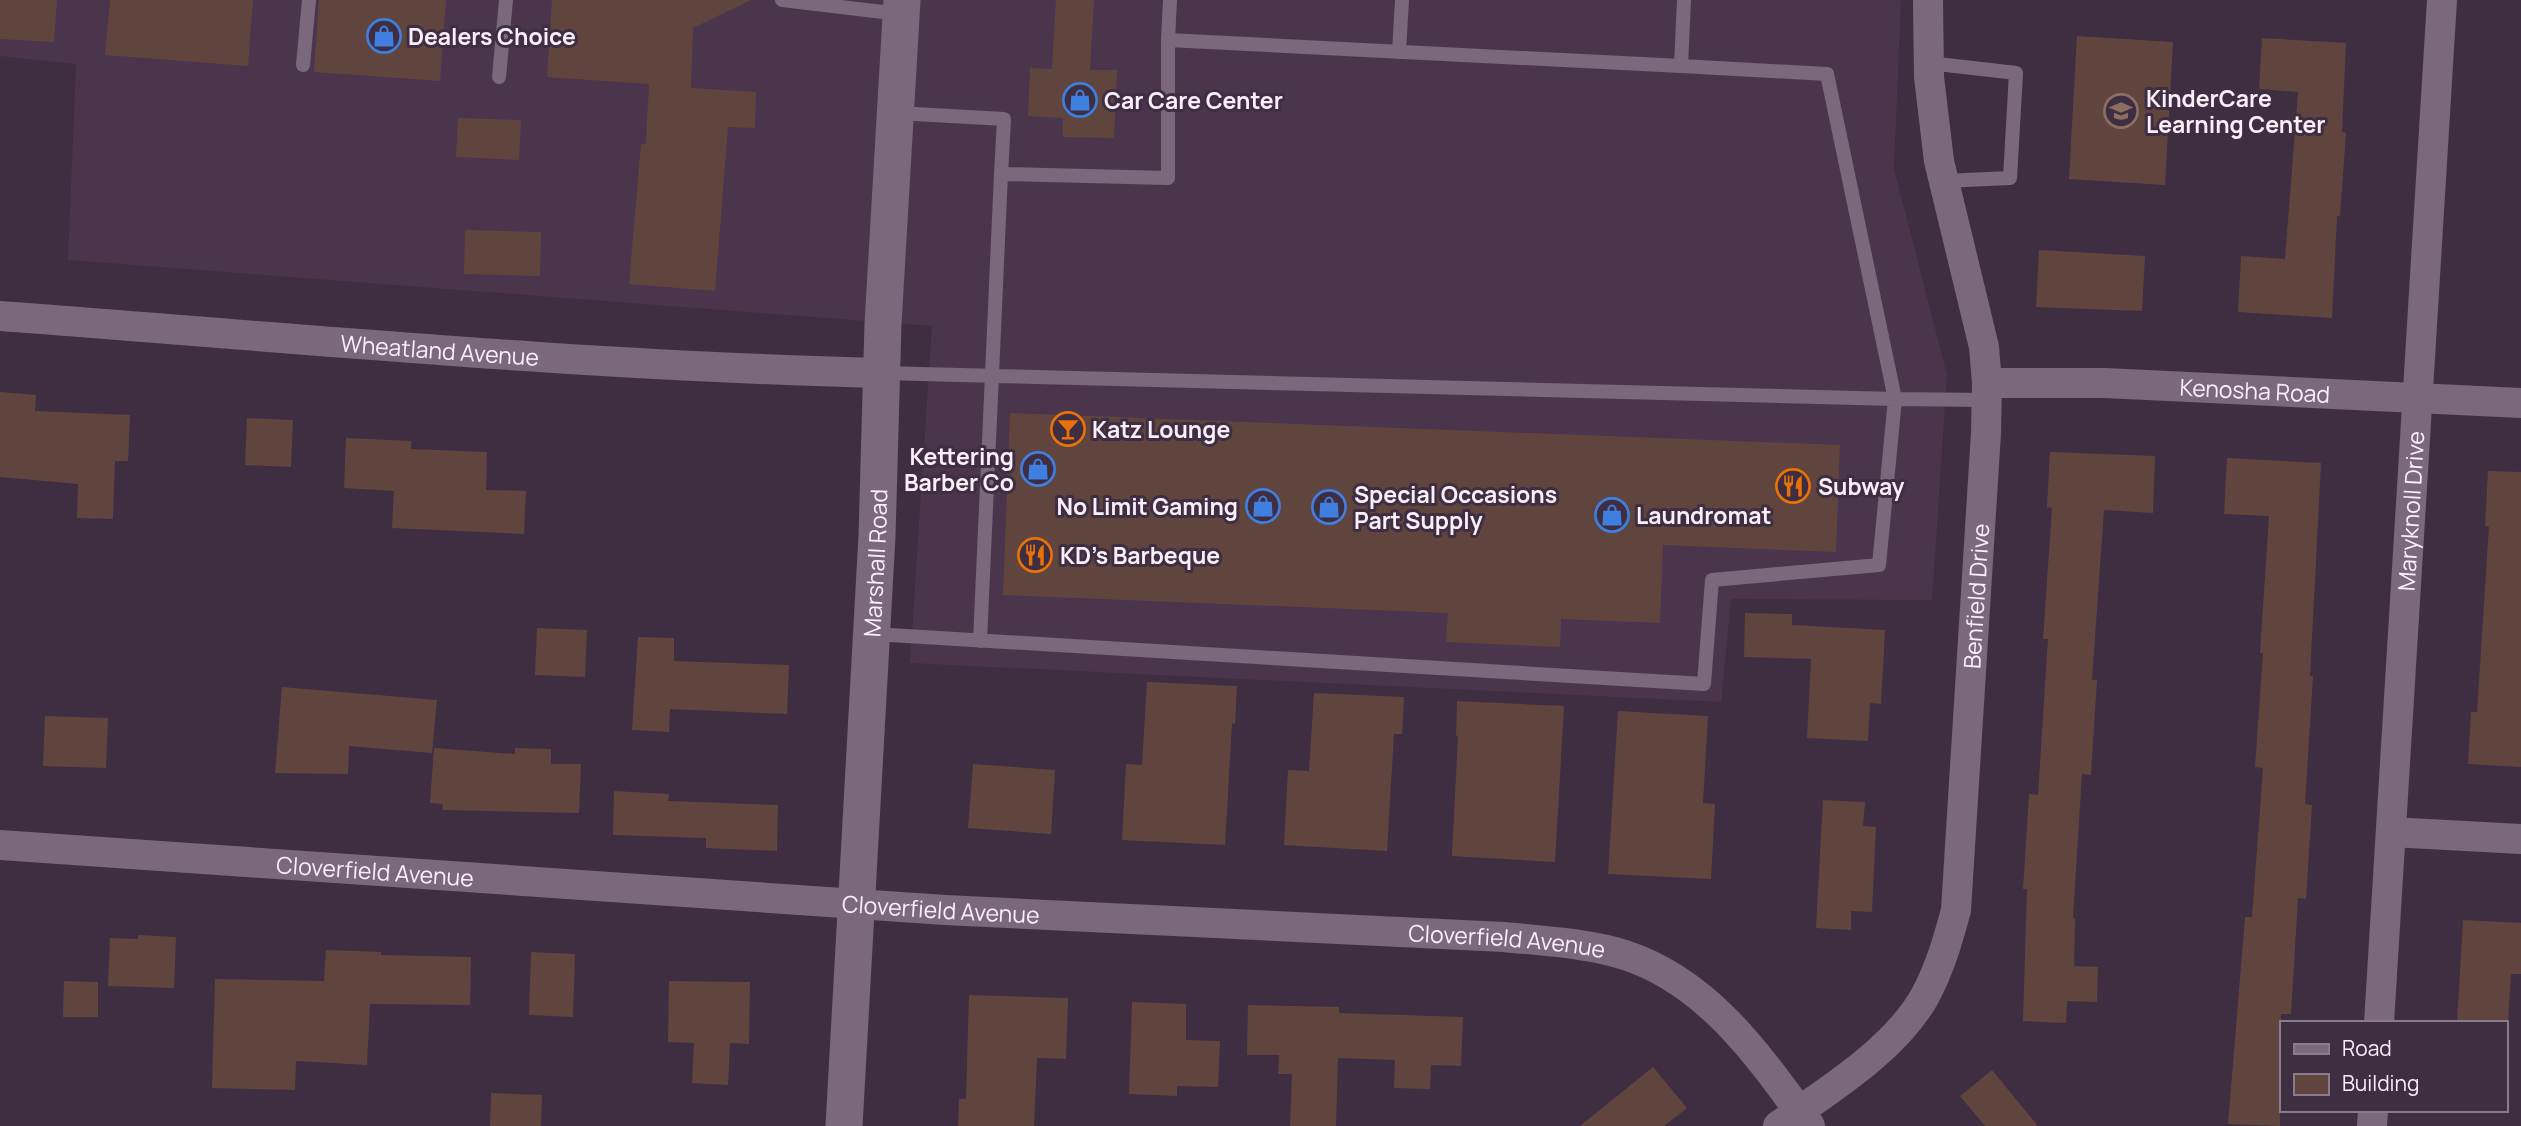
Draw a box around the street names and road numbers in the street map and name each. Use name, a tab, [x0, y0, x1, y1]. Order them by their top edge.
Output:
street label: Wheatland Avenue	[339, 327, 540, 373]
street label: Kenosha Road	[2179, 371, 2331, 410]
street label: Maryknoll Drive	[2390, 430, 2431, 592]
street label: Marshall Road	[855, 488, 894, 638]
street label: Benfield Drive	[1955, 522, 1996, 670]
street label: Cloverfield Avenue	[275, 848, 475, 894]
street label: Cloverfield Avenue	[841, 887, 1040, 931]
street label: Cloverfield Avenue	[1408, 916, 1608, 965]

